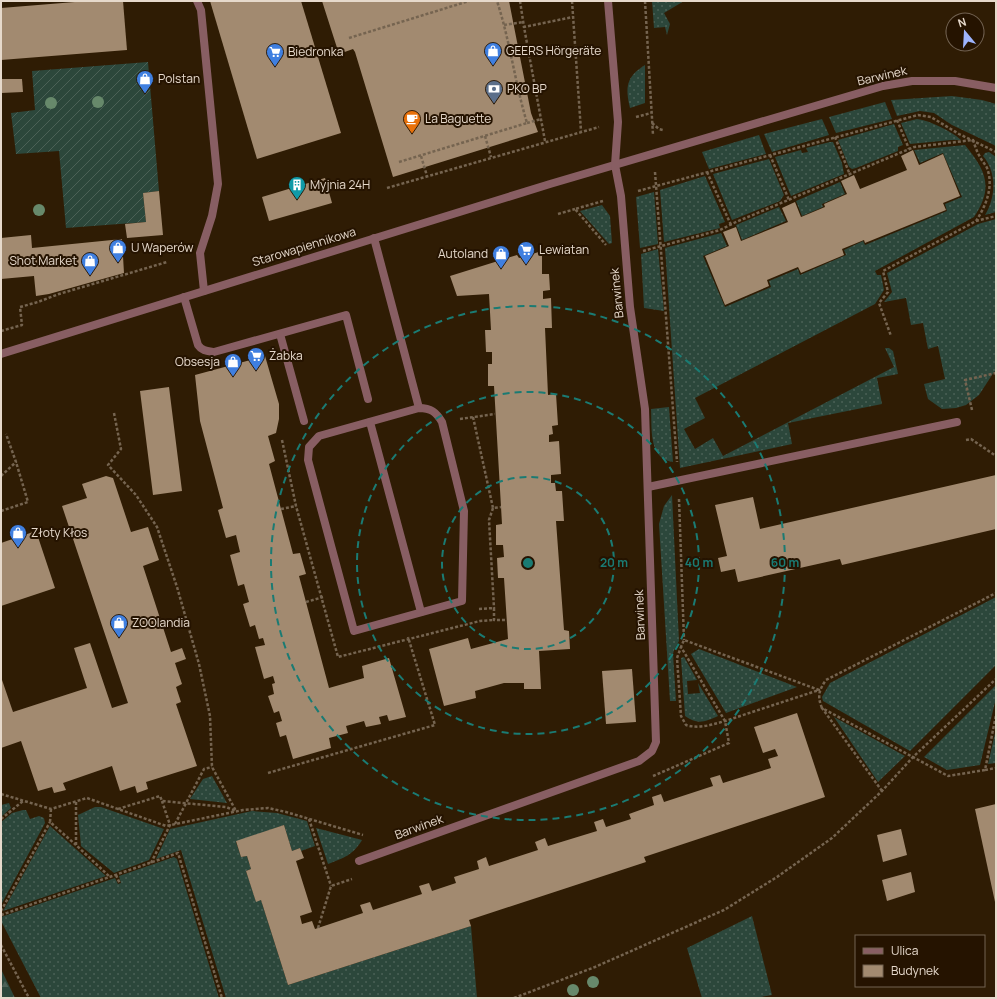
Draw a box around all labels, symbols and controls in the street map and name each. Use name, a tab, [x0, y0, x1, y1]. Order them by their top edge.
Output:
north arrow	[945, 12, 985, 52]
text: N	[956, 14, 968, 30]
shop icon: GEERS Hörgeräte	[483, 41, 503, 66]
supermarket icon: Biedronka	[265, 42, 285, 67]
place label: GEERS Hörgeräte	[506, 42, 601, 59]
place label: Biedronka	[288, 43, 343, 60]
street label: Barwinek	[855, 61, 909, 89]
shop icon: Polstan	[135, 69, 155, 94]
place label: Polstan	[158, 70, 200, 87]
bank icon: PKO BP	[484, 79, 504, 104]
place label: PKO BP	[507, 80, 547, 97]
cafe icon: La Baguette	[402, 109, 422, 134]
place label: La Baguette	[425, 110, 491, 127]
building icon: Myjnia 24H	[287, 175, 307, 200]
place label: Myjnia 24H	[310, 176, 370, 193]
street label: Starowapiennikowa	[250, 223, 358, 270]
shop icon: U Waperów	[108, 238, 128, 263]
place label: U Waperów	[131, 239, 194, 256]
supermarket icon: Lewiatan	[516, 240, 536, 265]
place label: Lewiatan	[539, 241, 589, 258]
shop icon: Autoland	[491, 244, 511, 269]
place label: Autoland	[438, 245, 488, 262]
shop icon: Shot Market	[80, 251, 100, 276]
place label: Shot Market	[9, 252, 77, 269]
street label: Barwinek	[605, 266, 628, 319]
supermarket icon: Żabka	[246, 346, 266, 371]
place label: Żabka	[269, 347, 303, 364]
shop icon: Obsesja	[223, 352, 243, 377]
place label: Obsesja	[175, 353, 220, 370]
shop icon: Złoty Kłos	[8, 523, 28, 548]
place label: Złoty Kłos	[31, 524, 87, 541]
text: 20 m	[600, 554, 628, 571]
text: 40 m	[685, 554, 713, 571]
text: 60 m	[771, 554, 799, 571]
centre of rings	[521, 556, 535, 570]
street label: Barwinek	[630, 588, 649, 641]
shop icon: ZOOlandia	[109, 613, 129, 638]
place label: ZOOlandia	[132, 614, 190, 631]
street label: Barwinek	[392, 810, 446, 843]
legend	[855, 935, 985, 987]
text: Ulica	[891, 942, 918, 959]
text: Budynek	[891, 962, 940, 979]

